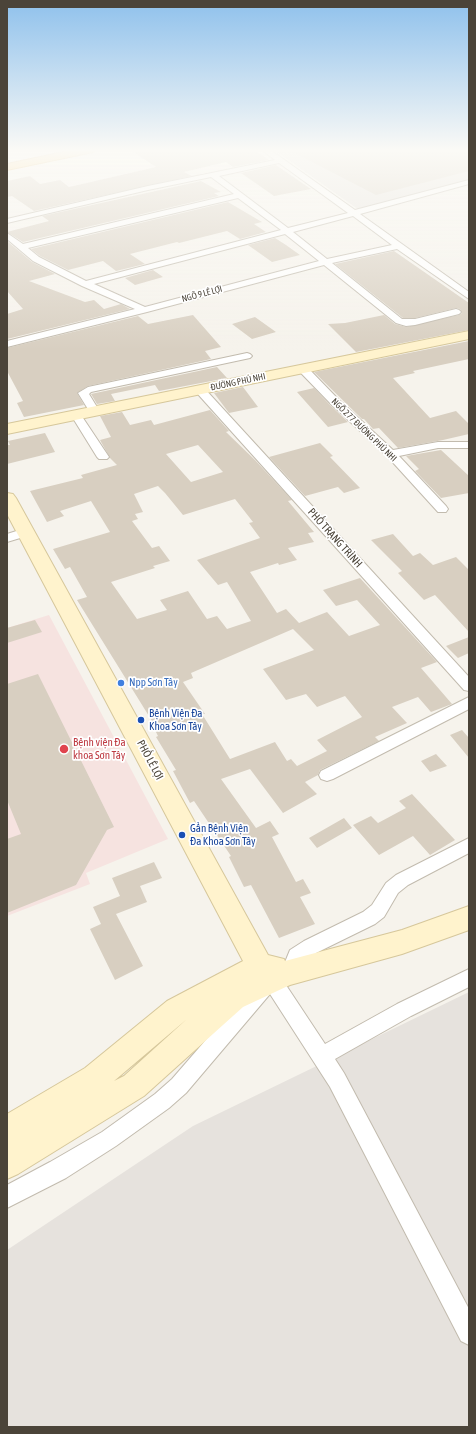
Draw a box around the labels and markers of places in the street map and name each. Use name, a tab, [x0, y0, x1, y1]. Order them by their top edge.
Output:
place label: Npp Sơn Tây	[129, 676, 178, 690]
marker: Npp Sơn Tây	[116, 678, 126, 688]
place label: Bệnh Viện Đa Khoa Sơn Tây	[149, 707, 202, 733]
marker: Bệnh Viện Đa Khoa Sơn Tây	[136, 715, 146, 725]
place label: Bệnh viện Đa khoa Sơn Tây	[73, 736, 126, 762]
marker: Bệnh viện Đa khoa Sơn Tây	[58, 743, 70, 755]
place label: Gần Bệnh Viện Đa Khoa Sơn Tây	[190, 822, 256, 848]
marker: Gần Bệnh Viện Đa Khoa Sơn Tây	[177, 830, 187, 840]

